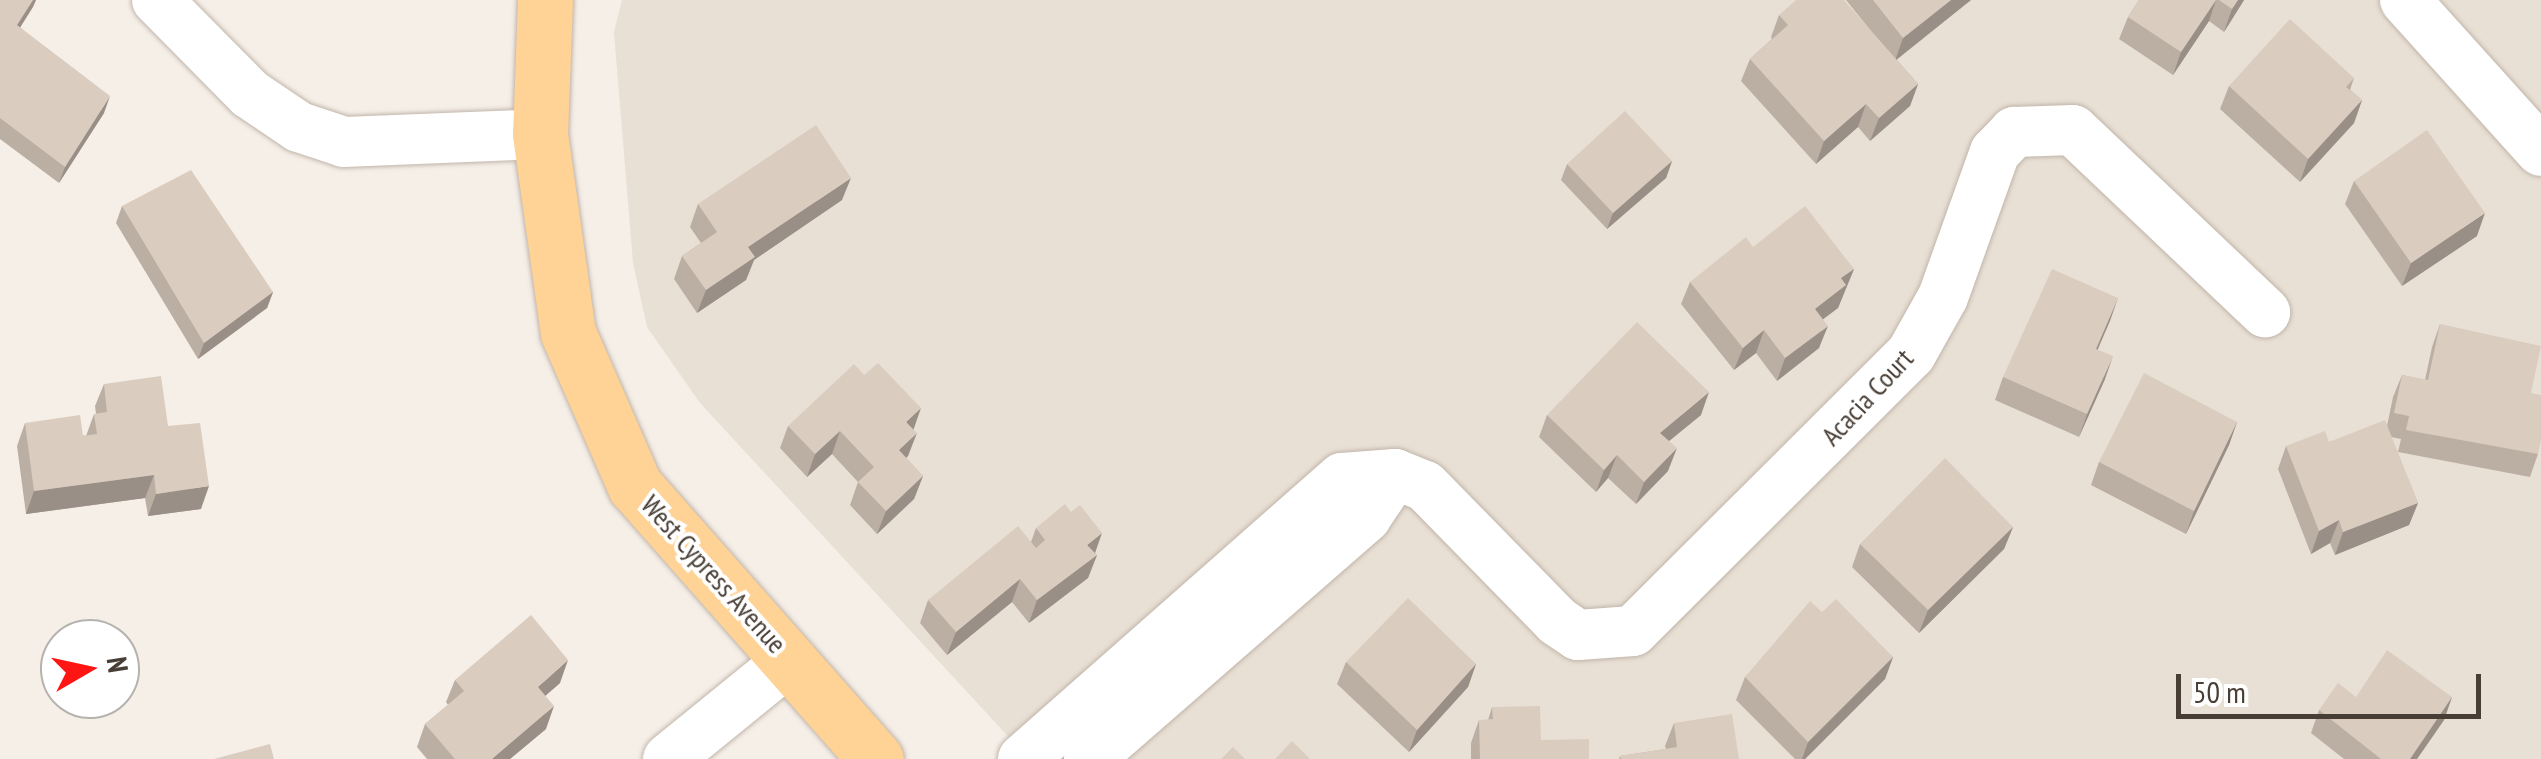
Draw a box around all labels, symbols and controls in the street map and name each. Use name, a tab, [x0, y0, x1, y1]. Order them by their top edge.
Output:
street label: Acacia Court	[1814, 342, 1920, 452]
street label: West Cypress Avenue	[634, 488, 794, 660]
north arrow	[40, 619, 140, 719]
text: N	[99, 654, 138, 675]
scale bar	[2181, 654, 2486, 716]
text: 50 m	[2193, 672, 2246, 711]

